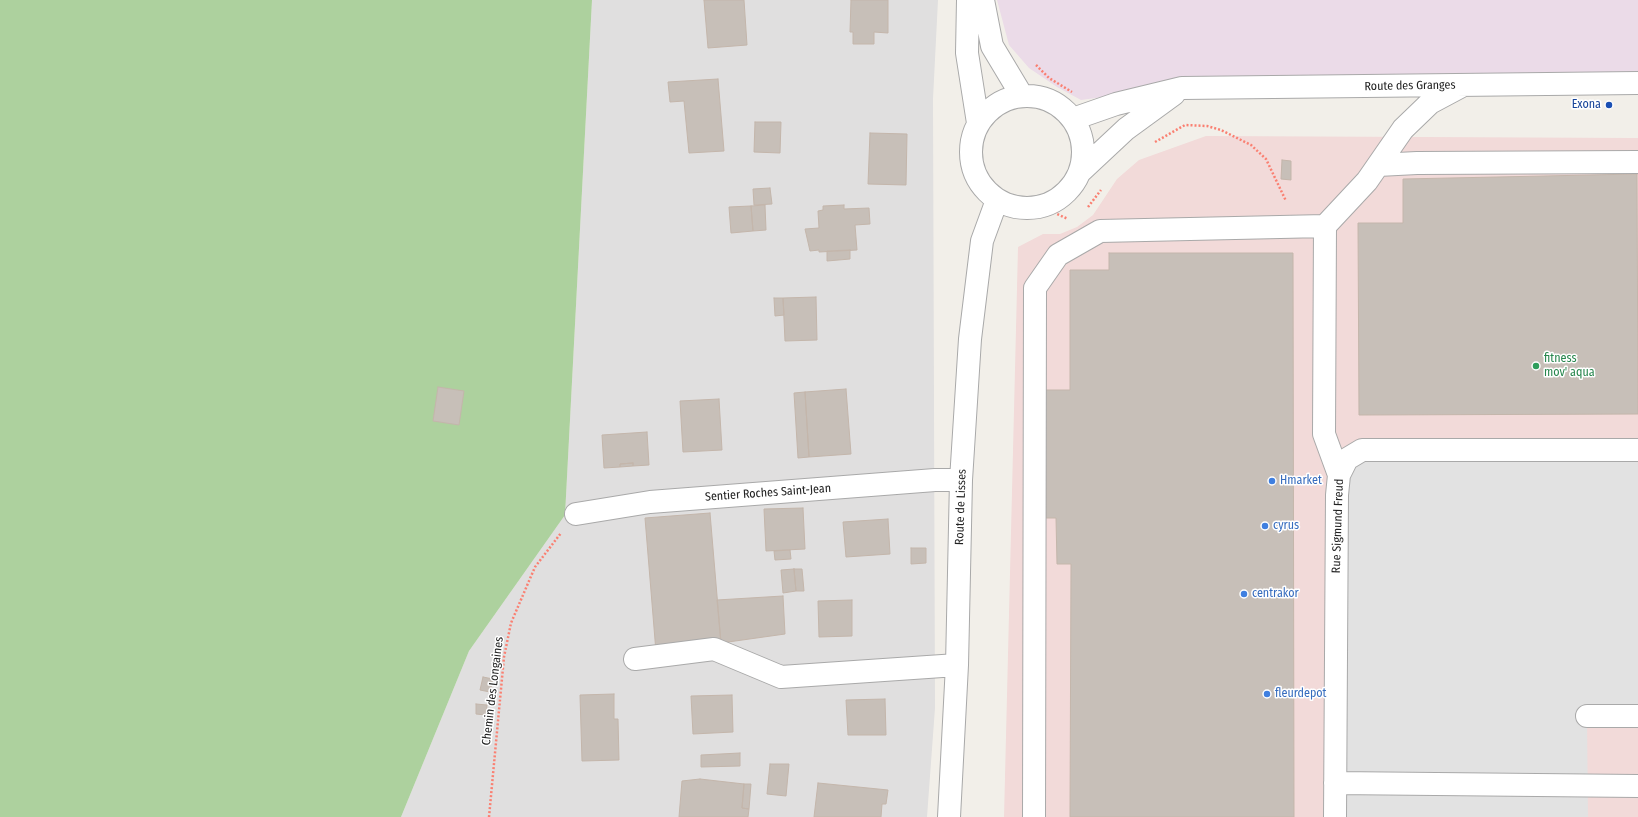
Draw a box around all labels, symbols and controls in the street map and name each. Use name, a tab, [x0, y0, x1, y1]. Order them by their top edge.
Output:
street label: Route des Granges	[1364, 78, 1456, 94]
place label: Exona	[1572, 98, 1601, 112]
marker: Exona	[1604, 100, 1614, 110]
place label: fitness mov' aqua	[1544, 352, 1595, 380]
marker: fitness mov' aqua	[1531, 361, 1541, 371]
street label: Route de Lisses	[952, 469, 970, 545]
place label: Hmarket	[1280, 474, 1322, 488]
marker: Hmarket	[1267, 476, 1277, 486]
street label: Rue Sigmund Freud	[1329, 478, 1347, 574]
street label: Sentier Roches Saint-Jean	[704, 481, 832, 505]
place label: cyrus	[1273, 519, 1299, 533]
marker: cyrus	[1260, 521, 1270, 531]
place label: centrakor	[1252, 587, 1299, 601]
marker: centrakor	[1239, 589, 1249, 599]
street label: Chemin des Longaines	[479, 636, 507, 746]
place label: fleurdepot	[1275, 687, 1327, 701]
marker: fleurdepot	[1262, 689, 1272, 699]

